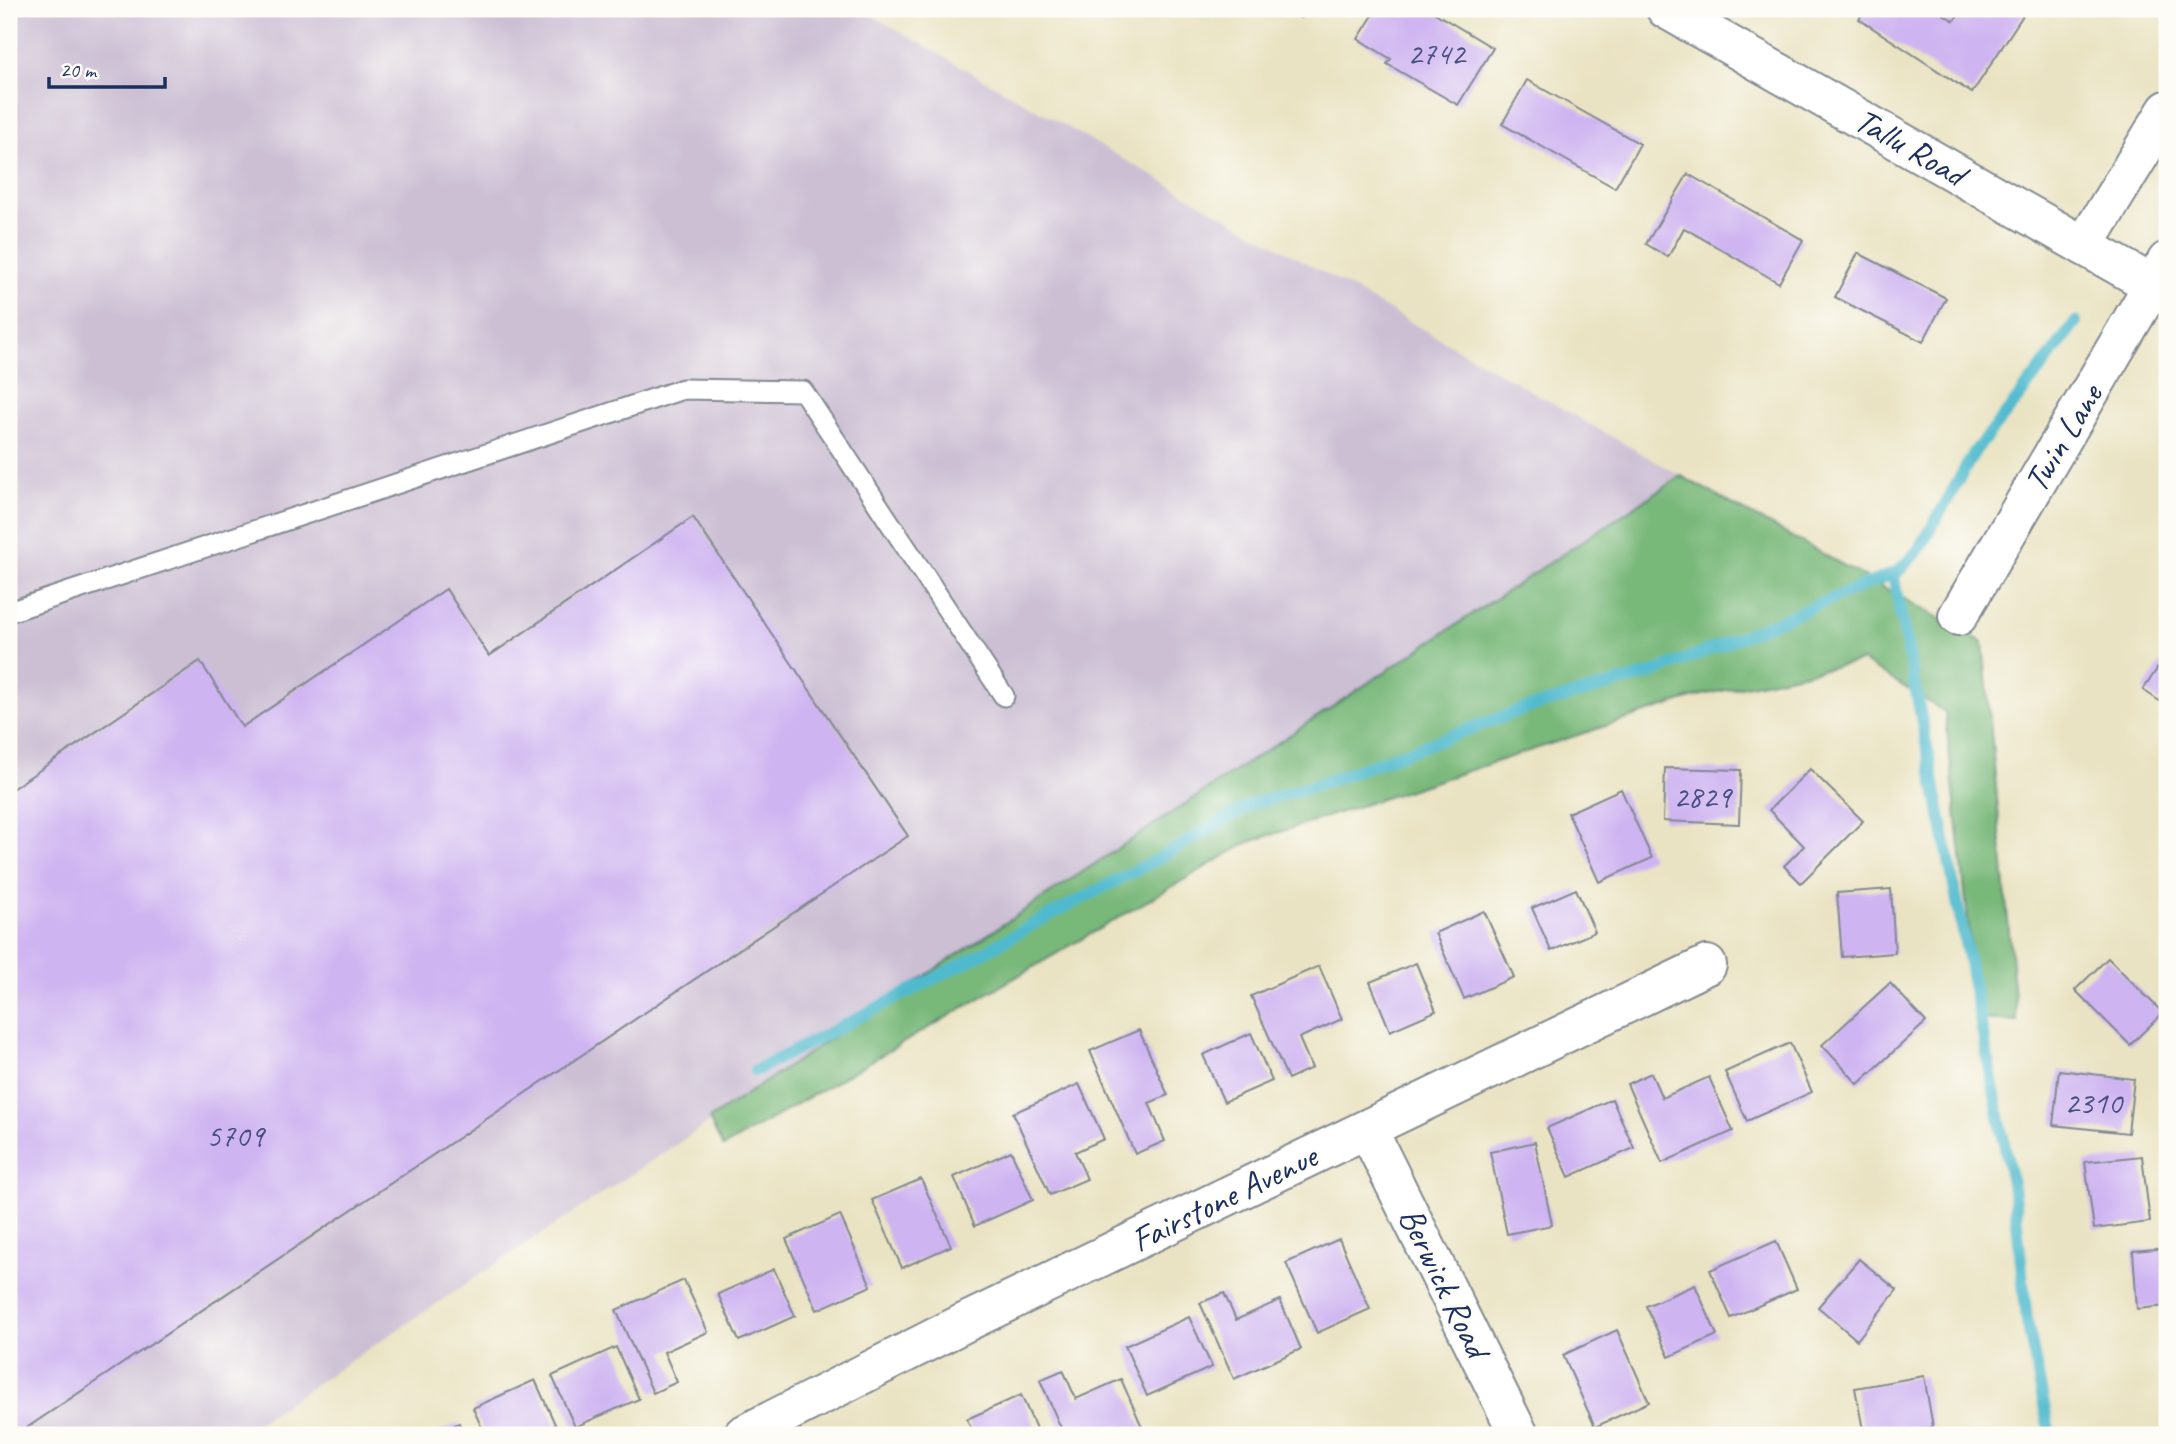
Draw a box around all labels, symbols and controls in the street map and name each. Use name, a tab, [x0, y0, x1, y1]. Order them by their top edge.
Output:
house number: 2742	[1407, 33, 1467, 74]
scale bar	[49, 46, 164, 90]
text: 20 m	[60, 57, 98, 83]
street label: Tallu Road	[1847, 97, 1978, 199]
street label: Twin Lane	[2013, 374, 2114, 500]
house number: 2829	[1673, 776, 1733, 817]
house number: 2310	[2064, 1082, 2124, 1123]
house number: 5709	[206, 1115, 266, 1156]
street label: Fairstone Avenue	[1124, 1132, 1327, 1262]
street label: Berwick Road	[1388, 1200, 1502, 1369]

